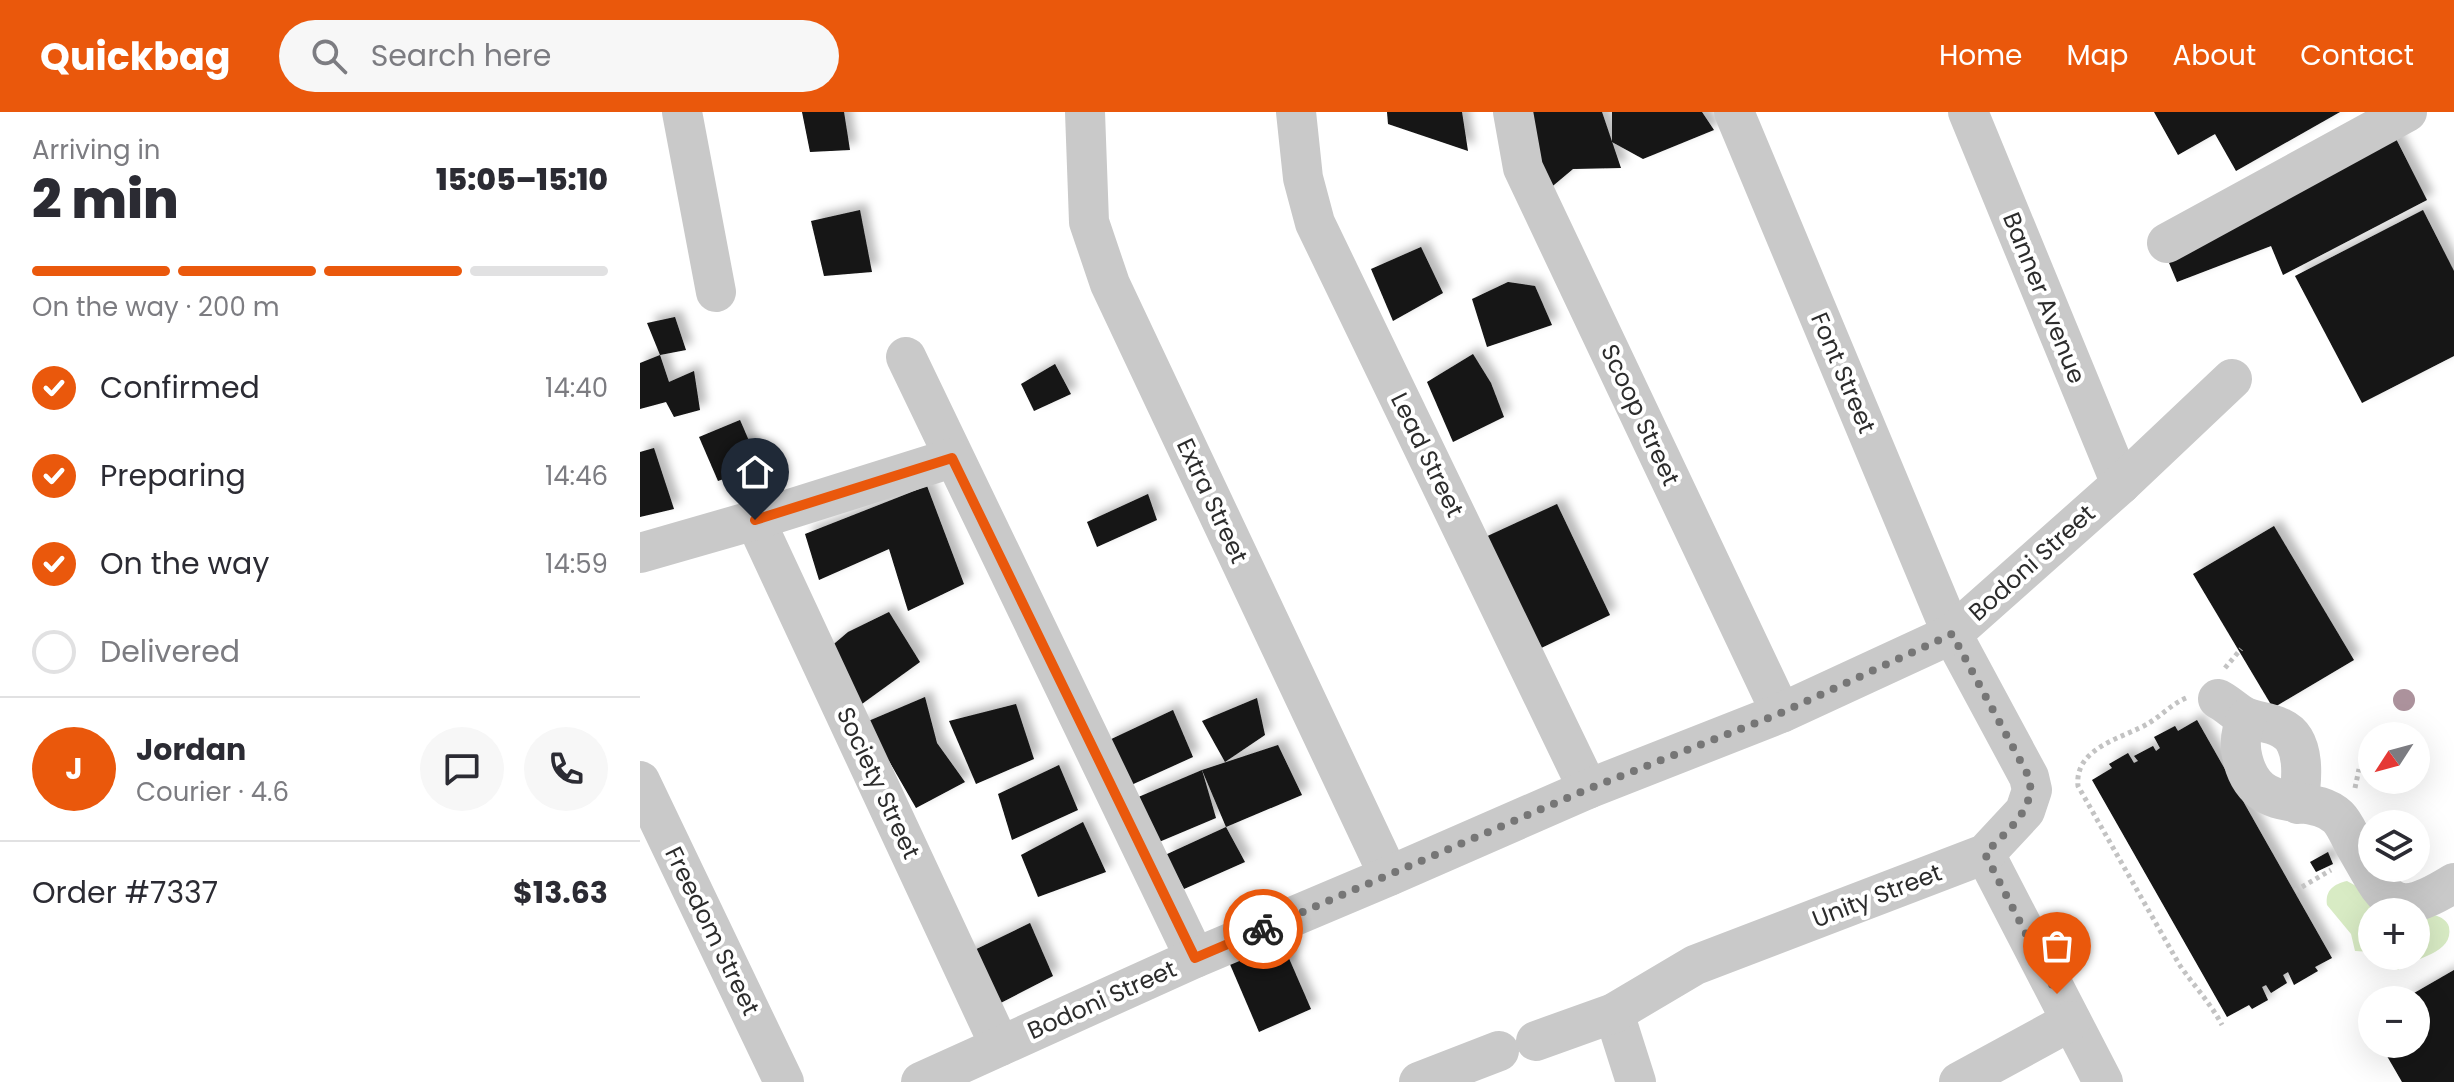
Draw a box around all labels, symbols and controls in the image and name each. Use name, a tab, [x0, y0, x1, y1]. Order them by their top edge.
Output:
search box	[279, 20, 839, 92]
text: Quickbag	[40, 30, 231, 83]
icon: search	[307, 34, 351, 78]
text: Search here	[371, 34, 551, 77]
text: Home	[1939, 36, 2022, 75]
text: Map	[2066, 36, 2128, 75]
text: About	[2172, 36, 2256, 75]
text: Contact	[2300, 36, 2414, 75]
text: Arriving in	[32, 132, 161, 168]
text: 15:05–15:10	[436, 158, 608, 201]
text: 2 min	[32, 163, 179, 236]
street label: Banner Avenue	[1995, 207, 2094, 388]
text: On the way · 200 m	[32, 289, 279, 325]
street label: Font Street	[1803, 307, 1884, 438]
street label: Scoop Street	[1593, 339, 1688, 491]
icon: check	[32, 366, 76, 410]
text: Confirmed	[100, 366, 260, 409]
text: 14:40	[545, 370, 608, 406]
street label: Lead Street	[1383, 387, 1472, 522]
street label: Extra Street	[1169, 433, 1256, 569]
pin	[721, 438, 789, 520]
icon: home	[733, 450, 777, 494]
icon: check	[32, 454, 76, 498]
text: Preparing	[100, 454, 246, 497]
text: 14:46	[545, 458, 608, 494]
street label: Bodoni Street	[1961, 497, 2102, 628]
icon: check	[32, 542, 76, 586]
text: On the way	[100, 542, 269, 585]
text: 14:59	[545, 546, 608, 582]
text: Delivered	[100, 630, 240, 673]
street label: Society Street	[829, 702, 928, 864]
north arrow	[2358, 722, 2430, 794]
map controls	[2358, 722, 2430, 1058]
button: chat	[420, 727, 504, 811]
button: phone	[524, 727, 608, 811]
text: Jordan	[136, 728, 246, 771]
text: J	[65, 747, 83, 790]
text: Courier · 4.6	[136, 774, 289, 810]
button: layers	[2358, 810, 2430, 882]
street label: Freedom Street	[657, 841, 768, 1021]
street label: Unity Street	[1807, 856, 1946, 935]
text: Order #7337	[32, 871, 218, 914]
text: $13.63	[513, 871, 608, 914]
courier	[1223, 889, 1303, 969]
button: +	[2358, 898, 2430, 970]
icon: bike	[1241, 907, 1285, 951]
pin	[2023, 912, 2091, 994]
icon: bag	[2035, 924, 2079, 968]
street label: Bodoni Street	[1022, 952, 1181, 1047]
button: −	[2358, 986, 2430, 1058]

